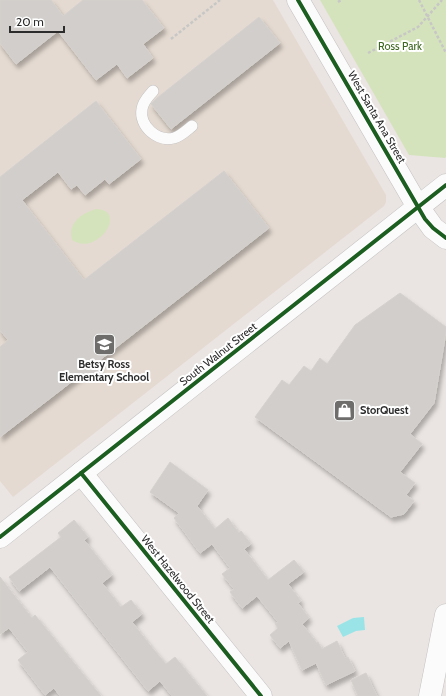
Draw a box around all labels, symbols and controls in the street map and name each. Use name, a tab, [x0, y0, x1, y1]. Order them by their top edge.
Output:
scale bar	[10, 8, 64, 34]
text: 20 m	[16, 14, 44, 29]
park label: Ross Park	[378, 39, 422, 53]
street label: West Santa Ana Street	[345, 68, 409, 166]
street label: South Walnut Street	[176, 319, 260, 389]
school or university icon: Betsy Ross Elementary School	[91, 331, 117, 357]
place label: Betsy Ross Elementary School	[59, 357, 149, 384]
shop icon: StorQuest	[332, 397, 358, 423]
place label: StorQuest	[360, 403, 409, 417]
street label: West Hazelwood Street	[138, 532, 218, 626]

